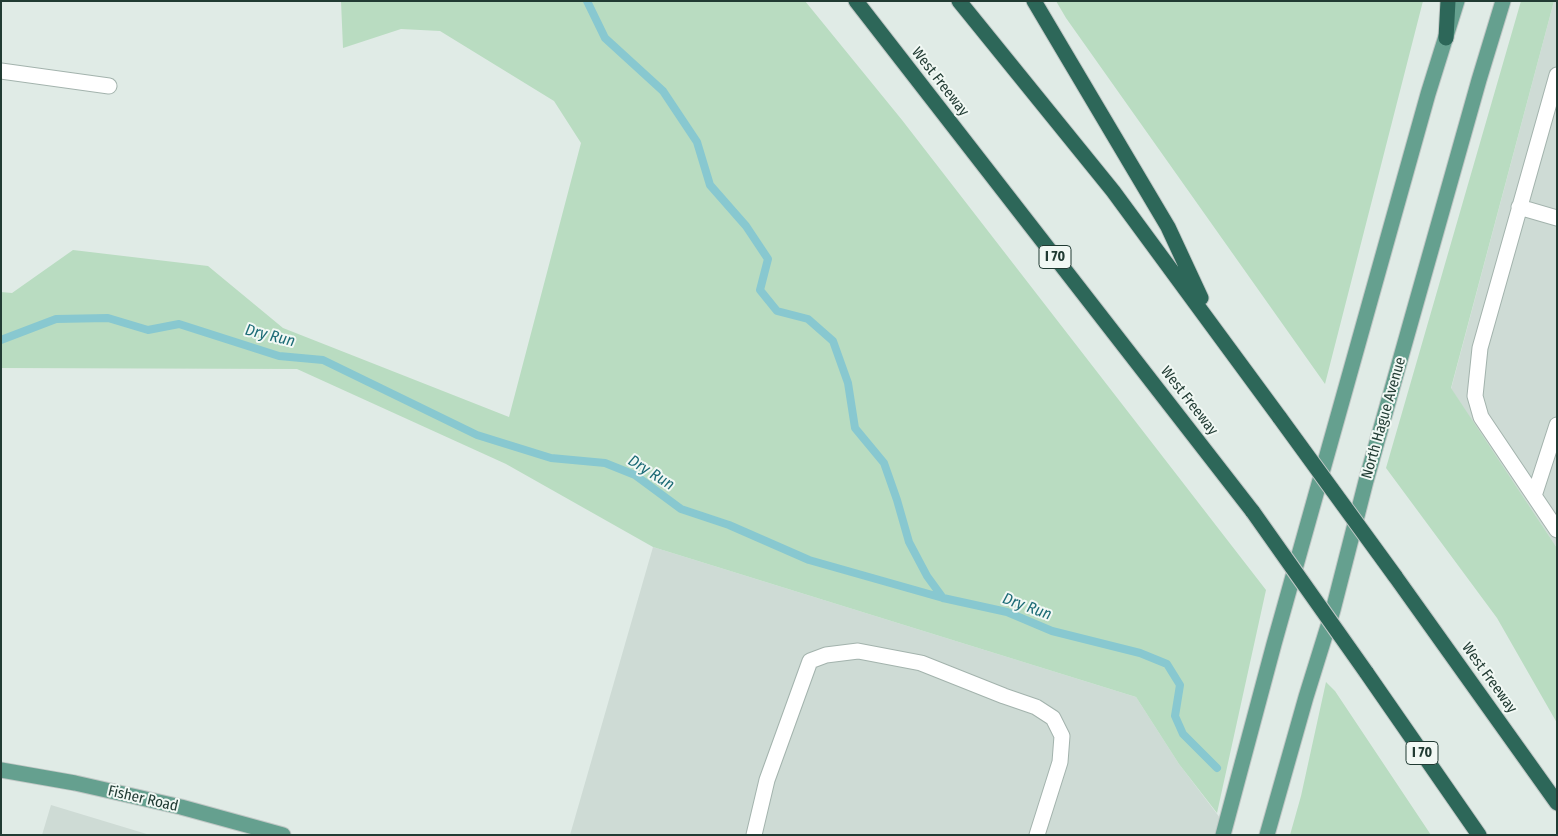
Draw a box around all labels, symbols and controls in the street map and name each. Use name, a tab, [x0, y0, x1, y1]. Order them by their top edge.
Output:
street label: West Freeway	[908, 44, 972, 120]
road number: I 70	[1039, 246, 1071, 268]
water label: Dry Run	[243, 321, 297, 351]
street label: North Hague Avenue	[1358, 355, 1410, 481]
street label: West Freeway	[1157, 363, 1221, 439]
water label: Dry Run	[624, 451, 678, 495]
water label: Dry Run	[1000, 589, 1054, 625]
street label: West Freeway	[1457, 639, 1521, 717]
road number: I 70	[1406, 741, 1438, 764]
street label: Fisher Road	[106, 782, 180, 816]

